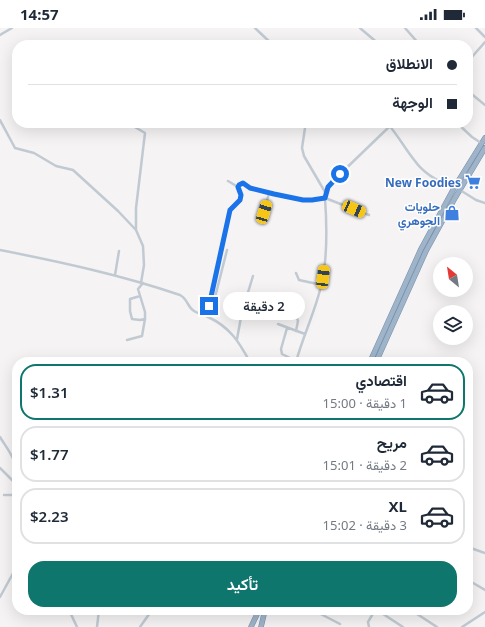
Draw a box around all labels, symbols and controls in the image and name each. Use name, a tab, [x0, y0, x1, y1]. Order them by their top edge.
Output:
text: 14:57	[20, 4, 59, 24]
text: الانطلاق	[386, 53, 433, 73]
text: الوجهة	[392, 92, 433, 112]
route start	[331, 165, 349, 183]
supermarket icon: New Foodies	[464, 173, 482, 191]
place label: New Foodies	[385, 174, 461, 191]
place label: حلويات الجوهري	[398, 198, 440, 231]
car	[255, 199, 273, 225]
car	[341, 199, 367, 219]
shop icon: حلويات الجوهري	[443, 204, 461, 222]
north arrow	[433, 257, 473, 297]
map controls	[433, 257, 473, 345]
car	[316, 264, 330, 290]
callout: 2 دقيقة	[223, 292, 305, 320]
route end	[200, 297, 218, 315]
text: 2 دقيقة	[243, 297, 285, 315]
button: layers	[433, 305, 473, 345]
text: اقتصادي	[355, 370, 407, 390]
icon: car	[419, 374, 455, 410]
text: $1.31	[30, 382, 68, 402]
text: 1 دقيقة · 15:00	[323, 394, 407, 412]
text: مريح	[377, 432, 407, 452]
icon: car	[419, 436, 455, 472]
text: $1.77	[30, 444, 68, 464]
text: 2 دقيقة · 15:01	[323, 456, 407, 474]
text: XL	[389, 496, 407, 516]
icon: car	[419, 498, 455, 534]
text: $2.23	[30, 506, 68, 526]
text: 3 دقيقة · 15:02	[323, 516, 407, 534]
button: تأكيد	[28, 561, 457, 607]

